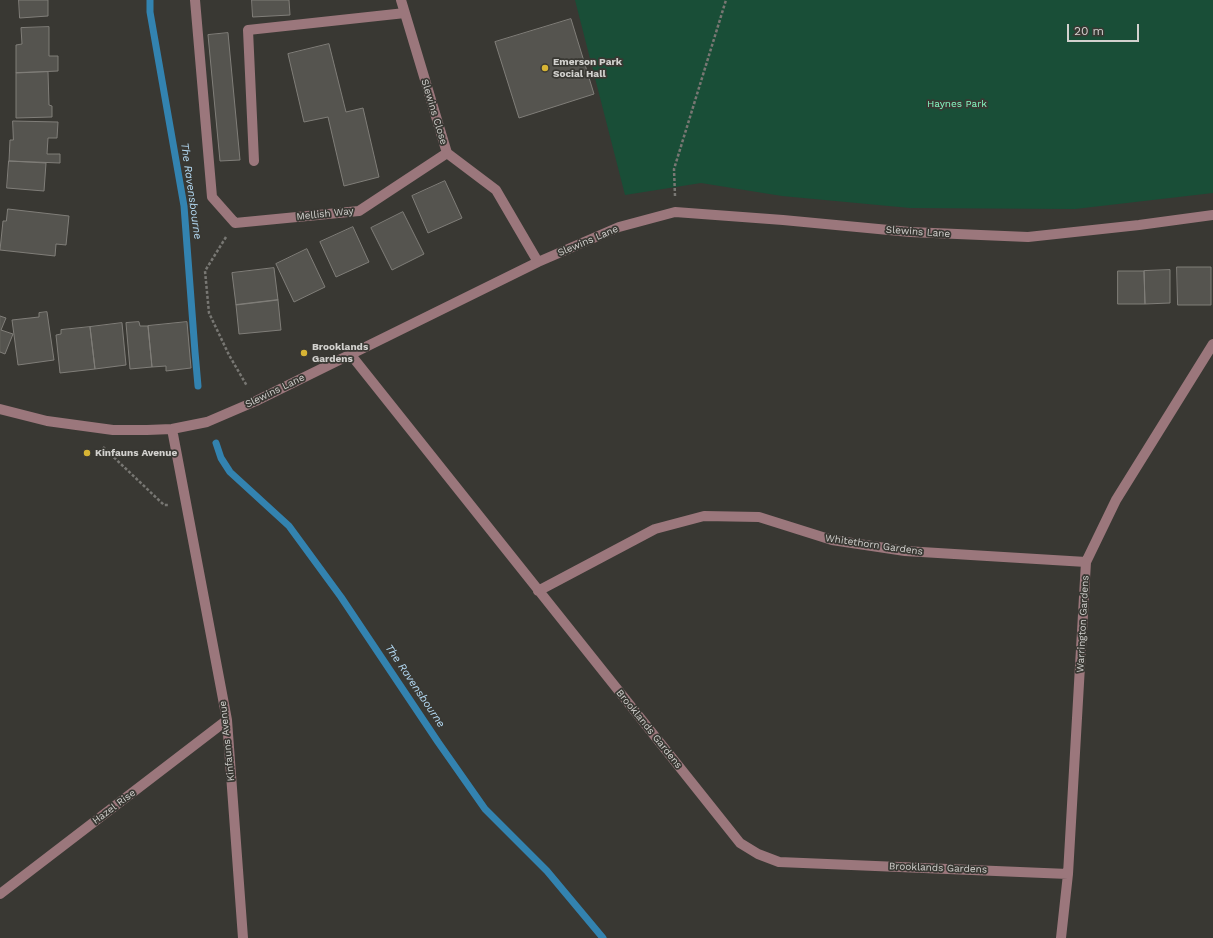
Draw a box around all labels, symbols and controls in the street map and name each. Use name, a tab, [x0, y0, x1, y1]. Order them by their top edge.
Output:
scale bar	[1069, 16, 1141, 42]
text: 20 m	[1074, 24, 1104, 38]
place label: Emerson Park Social Hall	[553, 56, 622, 80]
marker: Emerson Park Social Hall	[540, 63, 550, 73]
street label: Slewins Close	[418, 78, 450, 146]
park label: Haynes Park	[927, 98, 987, 110]
water label: The Ravensbourne	[178, 142, 204, 240]
street label: Mellish Way	[296, 205, 354, 223]
street label: Slewins Lane	[556, 223, 620, 259]
street label: Slewins Lane	[885, 224, 951, 240]
place label: Brooklands Gardens	[312, 341, 368, 364]
marker: Brooklands Gardens	[299, 348, 309, 358]
street label: Slewins Lane	[243, 371, 307, 411]
place label: Kinfauns Avenue	[95, 447, 177, 459]
marker: Kinfauns Avenue	[82, 448, 92, 458]
street label: Whitethorn Gardens	[824, 532, 924, 558]
street label: Warrington Gardens	[1074, 575, 1092, 673]
water label: The Ravensbourne	[382, 642, 448, 730]
street label: Brooklands Gardens	[613, 687, 685, 771]
street label: Kinfauns Avenue	[217, 700, 237, 782]
street label: Hazel Rise	[90, 787, 138, 827]
street label: Brooklands Gardens	[889, 860, 987, 876]

